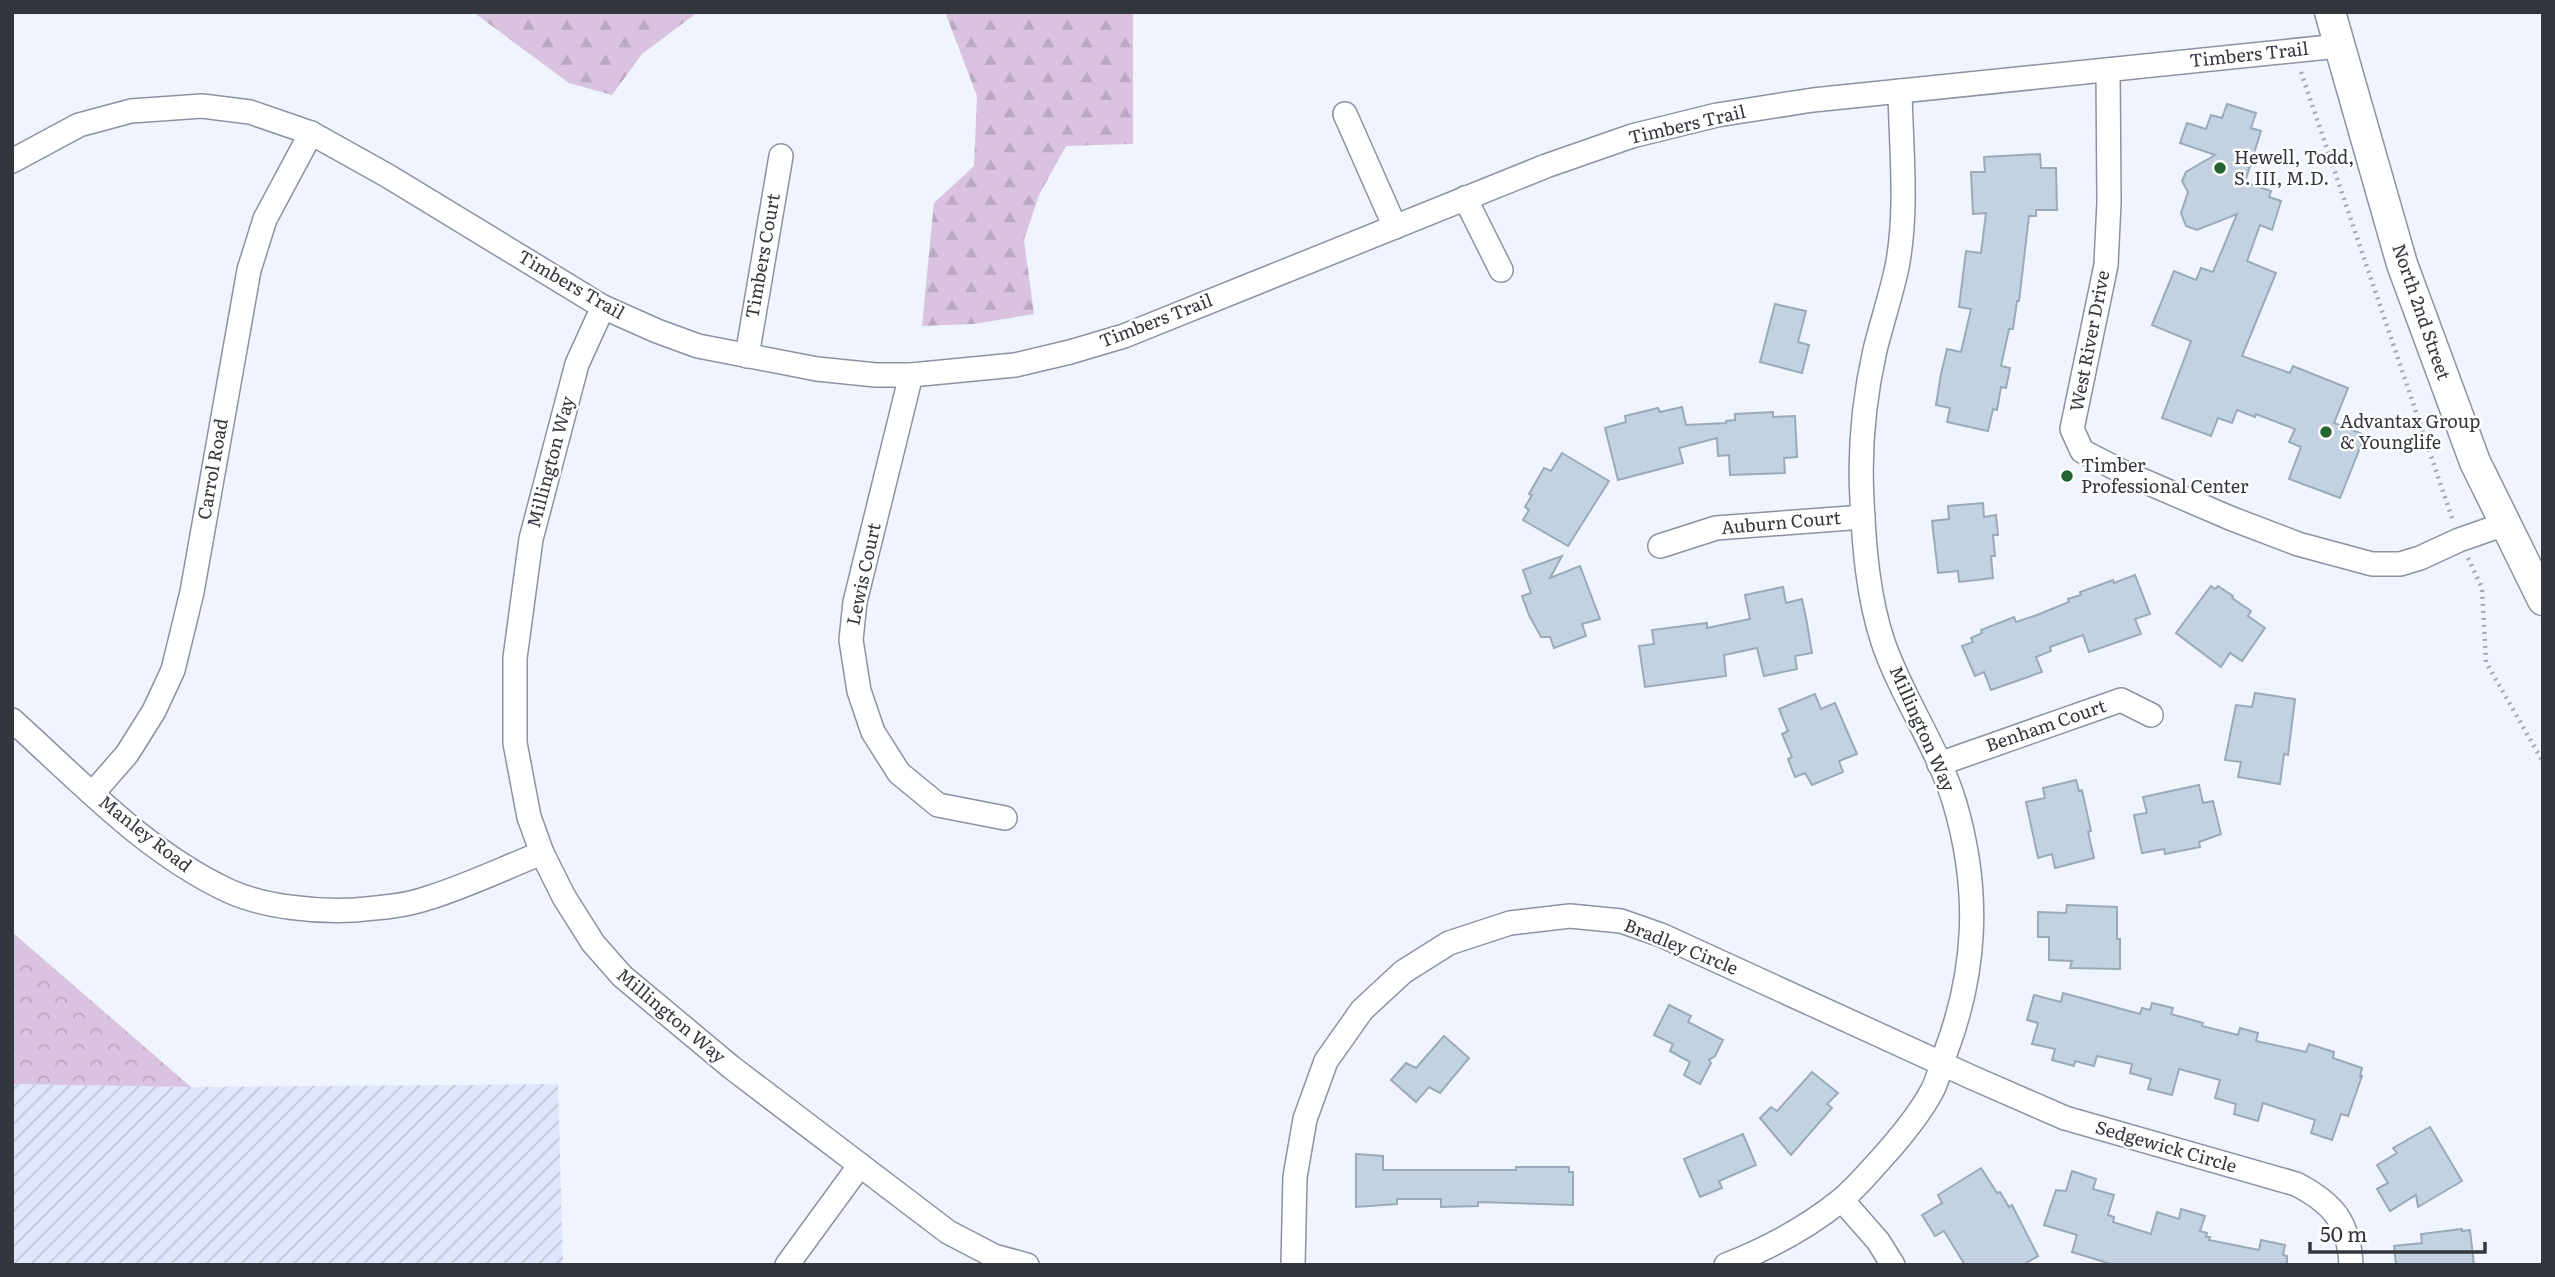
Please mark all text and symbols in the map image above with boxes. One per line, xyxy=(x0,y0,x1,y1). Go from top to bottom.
street label: Timbers Trail xyxy=(2188,34,2310,73)
street label: Timbers Trail xyxy=(1625,97,1748,150)
place label: Hewell, Todd, S. III, M.D. xyxy=(2234,143,2354,191)
marker: Hewell, Todd, S. III, M.D. xyxy=(2212,160,2228,176)
street label: Timbers Court xyxy=(737,190,786,320)
street label: North 2nd Street xyxy=(2386,240,2459,384)
street label: Timbers Trail xyxy=(513,242,630,325)
street label: West River Drive xyxy=(2062,268,2115,414)
street label: Timbers Trail xyxy=(1095,286,1216,354)
street label: Millington Way xyxy=(519,392,580,531)
place label: Advantax Group & Younglife xyxy=(2340,407,2480,455)
street label: Carrol Road xyxy=(189,416,234,521)
marker: Advantax Group & Younglife xyxy=(2318,424,2334,440)
place label: Timber Professional Center xyxy=(2081,451,2249,499)
marker: Timber Professional Center xyxy=(2059,468,2075,484)
street label: Auburn Court xyxy=(1720,503,1843,540)
street label: Lewis Court xyxy=(839,519,887,627)
street label: Millington Way xyxy=(1883,661,1963,796)
street label: Benham Court xyxy=(1982,691,2110,758)
street label: Manley Road xyxy=(94,788,198,878)
street label: Bradley Circle xyxy=(1620,910,1743,981)
street label: Millington Way xyxy=(611,961,733,1069)
street label: Sedgewick Circle xyxy=(2093,1112,2240,1179)
scale bar xyxy=(2310,1210,2485,1254)
text: 50 m xyxy=(2320,1217,2367,1248)

